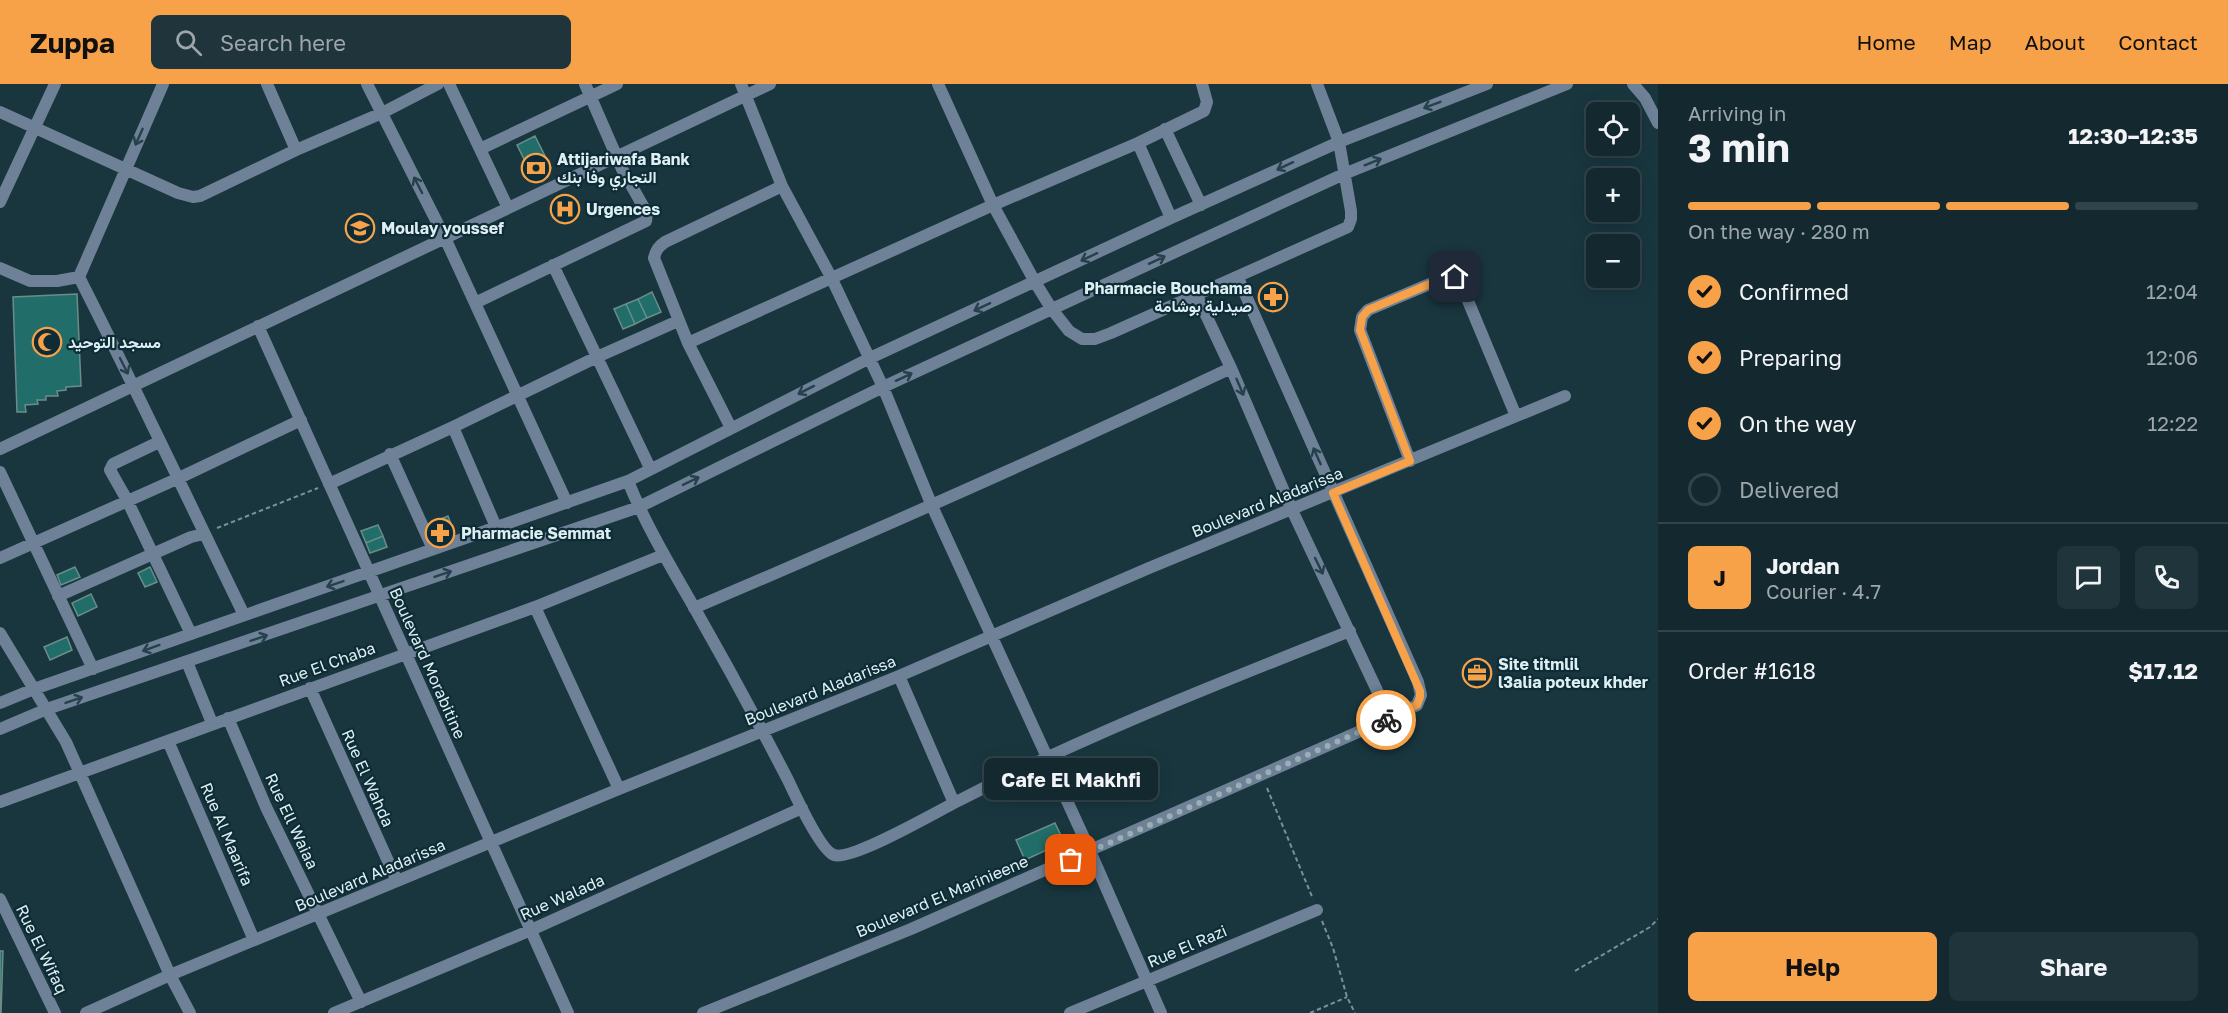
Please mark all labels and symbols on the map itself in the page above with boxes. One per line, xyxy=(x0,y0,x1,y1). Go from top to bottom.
one-way arrow xyxy=(1423,100,1442,111)
one-way arrow xyxy=(133,128,144,146)
place label: Attijariwafa Bank التجاري وفا بنك xyxy=(557,149,690,191)
bank icon: Attijariwafa Bank التجاري وفا بنك xyxy=(520,152,552,184)
one-way arrow xyxy=(1363,156,1382,167)
one-way arrow xyxy=(1277,160,1295,172)
one-way arrow xyxy=(412,177,424,195)
hospital icon: Urgences xyxy=(549,193,581,225)
place label: Urgences xyxy=(586,199,660,219)
school or university icon: Moulay youssef xyxy=(344,212,376,244)
place label: Moulay youssef xyxy=(381,218,504,238)
one-way arrow xyxy=(1081,251,1099,263)
pin xyxy=(1429,251,1480,302)
one-way arrow xyxy=(1148,253,1166,265)
place label: Pharmacie Bouchama صيدلية بوشامة xyxy=(1084,278,1252,317)
pharmacy icon: Pharmacie Bouchama صيدلية بوشامة xyxy=(1257,281,1289,313)
one-way arrow xyxy=(974,301,992,313)
mosque icon: مسجد التوحيد xyxy=(31,326,63,358)
place label: مسجد التوحيد xyxy=(68,332,161,353)
one-way arrow xyxy=(119,357,131,375)
one-way arrow xyxy=(895,371,913,383)
one-way arrow xyxy=(1235,378,1246,396)
one-way arrow xyxy=(798,384,815,396)
one-way arrow xyxy=(1311,447,1322,466)
street label: Boulevard Aladarissa xyxy=(1188,463,1346,541)
one-way arrow xyxy=(682,475,700,487)
pharmacy icon: Pharmacie Semmat xyxy=(424,517,456,549)
place label: Pharmacie Semmat xyxy=(461,523,611,543)
one-way arrow xyxy=(1313,556,1325,574)
one-way arrow xyxy=(434,568,452,579)
one-way arrow xyxy=(326,579,345,590)
street label: Boulevard Morabitine xyxy=(386,584,470,742)
one-way arrow xyxy=(249,631,268,642)
street label: Rue El Chaba xyxy=(276,637,378,691)
one-way arrow xyxy=(142,643,161,654)
street label: Boulevard Aladarissa xyxy=(741,651,899,729)
place label: Site titmlil l3alia poteux khder xyxy=(1498,654,1648,692)
office icon: Site titmlil l3alia poteux khder xyxy=(1461,657,1493,689)
courier xyxy=(1356,690,1416,750)
one-way arrow xyxy=(64,694,83,705)
street label: Rue El Wahda xyxy=(338,726,398,830)
callout: Cafe El Makhfi xyxy=(984,758,1158,800)
street label: Rue Ell Waiaa xyxy=(261,770,323,872)
street label: Rue Al Maarifa xyxy=(196,779,258,889)
street label: Boulevard Aladarissa xyxy=(292,834,448,916)
pin xyxy=(1045,834,1096,885)
street label: Boulevard El Marinieene xyxy=(853,851,1031,941)
street label: Rue Walada xyxy=(517,869,607,925)
street label: Rue El Wifaq xyxy=(12,901,72,997)
street label: Rue El Razi xyxy=(1144,920,1230,972)

